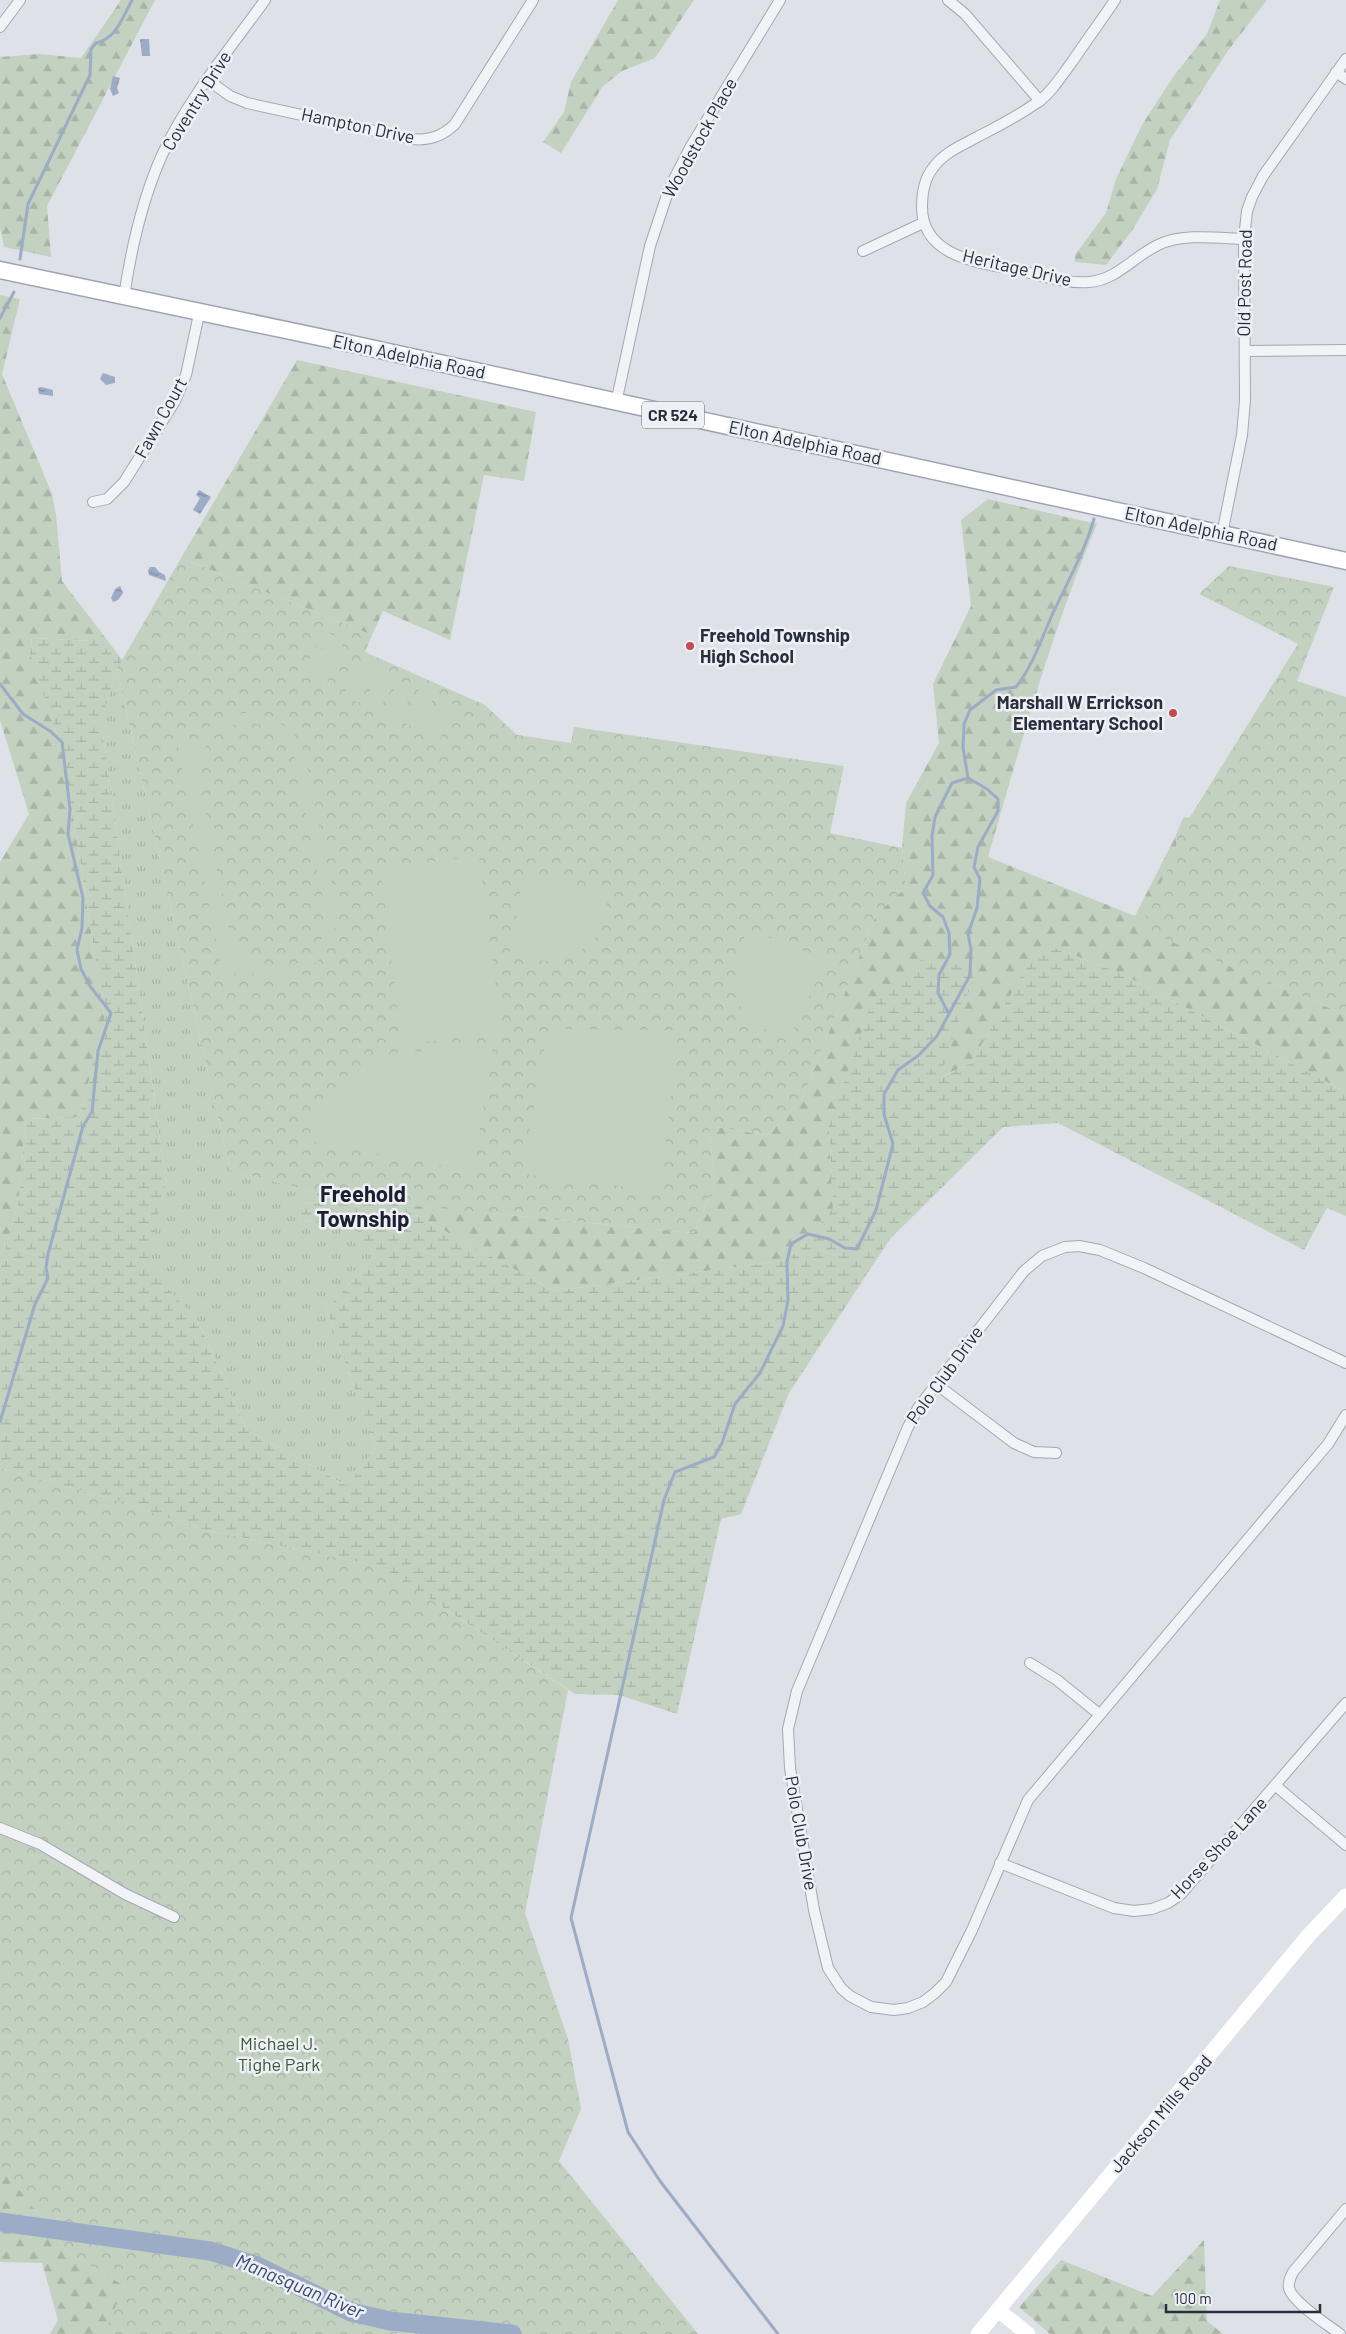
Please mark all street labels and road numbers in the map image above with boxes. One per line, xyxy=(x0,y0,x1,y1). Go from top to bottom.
street label: Coventry Drive xyxy=(157,47,236,154)
street label: Woodstock Place xyxy=(657,74,741,201)
street label: Hampton Drive xyxy=(300,102,417,148)
street label: Old Post Road xyxy=(1232,229,1256,337)
street label: Heritage Drive xyxy=(961,244,1074,290)
street label: Elton Adelphia Road xyxy=(331,329,488,383)
street label: Fawn Court xyxy=(129,373,191,462)
road number: CR 524 xyxy=(642,402,704,428)
street label: Elton Adelphia Road xyxy=(727,415,884,469)
street label: Elton Adelphia Road xyxy=(1123,501,1280,555)
street label: Polo Club Drive xyxy=(901,1321,987,1428)
street label: Polo Club Drive xyxy=(781,1774,823,1892)
street label: Horse Shoe Lane xyxy=(1165,1792,1271,1903)
street label: Jackson Mills Road xyxy=(1104,2050,1216,2177)

